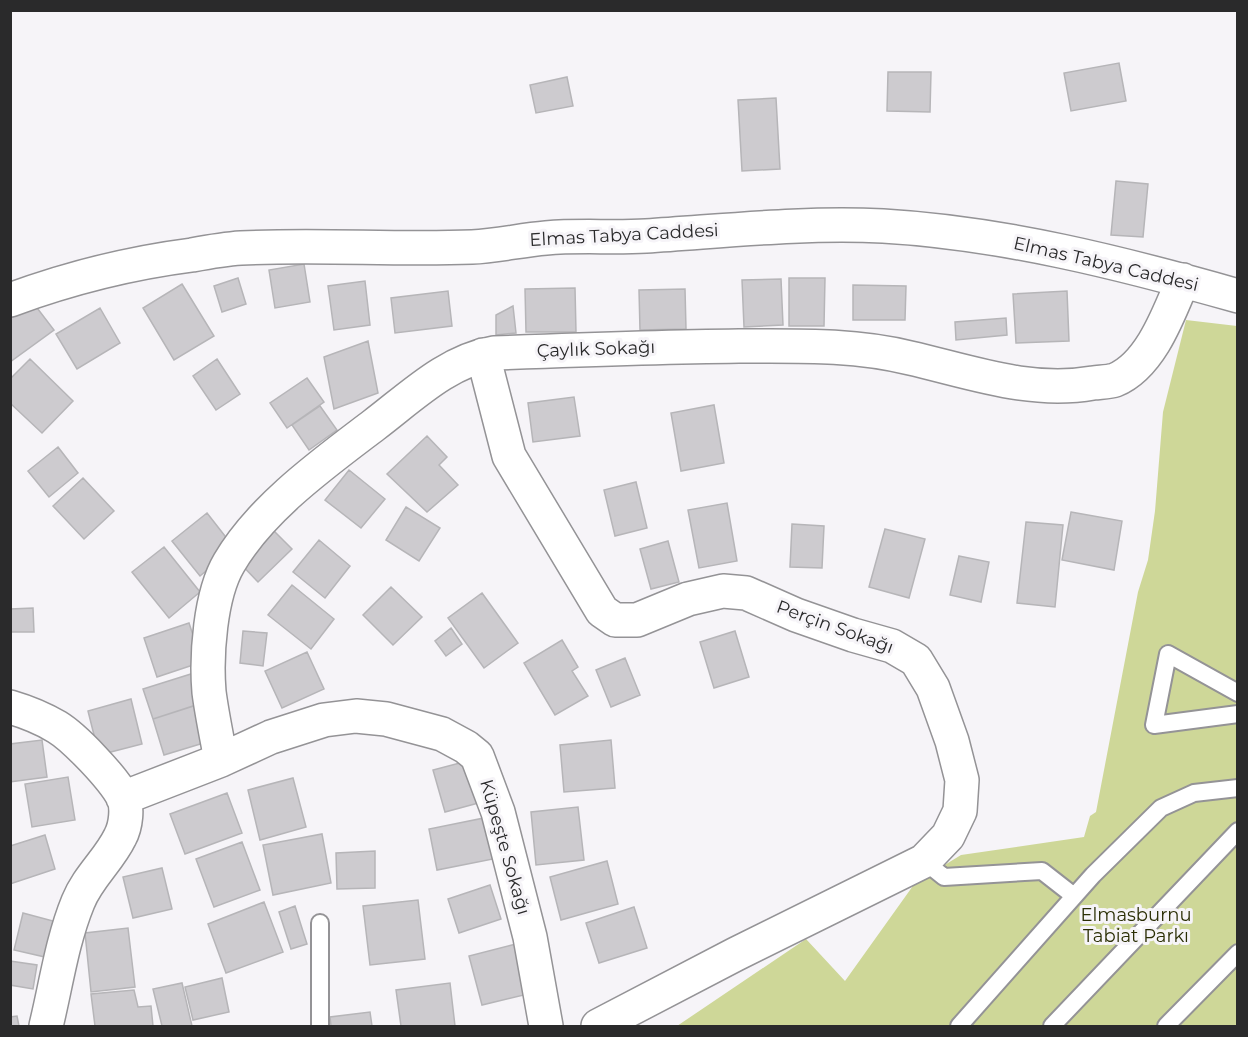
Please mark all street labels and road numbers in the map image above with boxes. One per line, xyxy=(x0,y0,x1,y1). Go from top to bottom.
street label: Elmas Tabya Caddesi xyxy=(529,219,719,251)
street label: Elmas Tabya Caddesi xyxy=(1011,232,1201,296)
street label: Çaylık Sokağı xyxy=(536,336,656,362)
street label: Perçin Sokağı xyxy=(773,596,897,658)
street label: Küpeşte Sokağı xyxy=(475,777,535,917)

